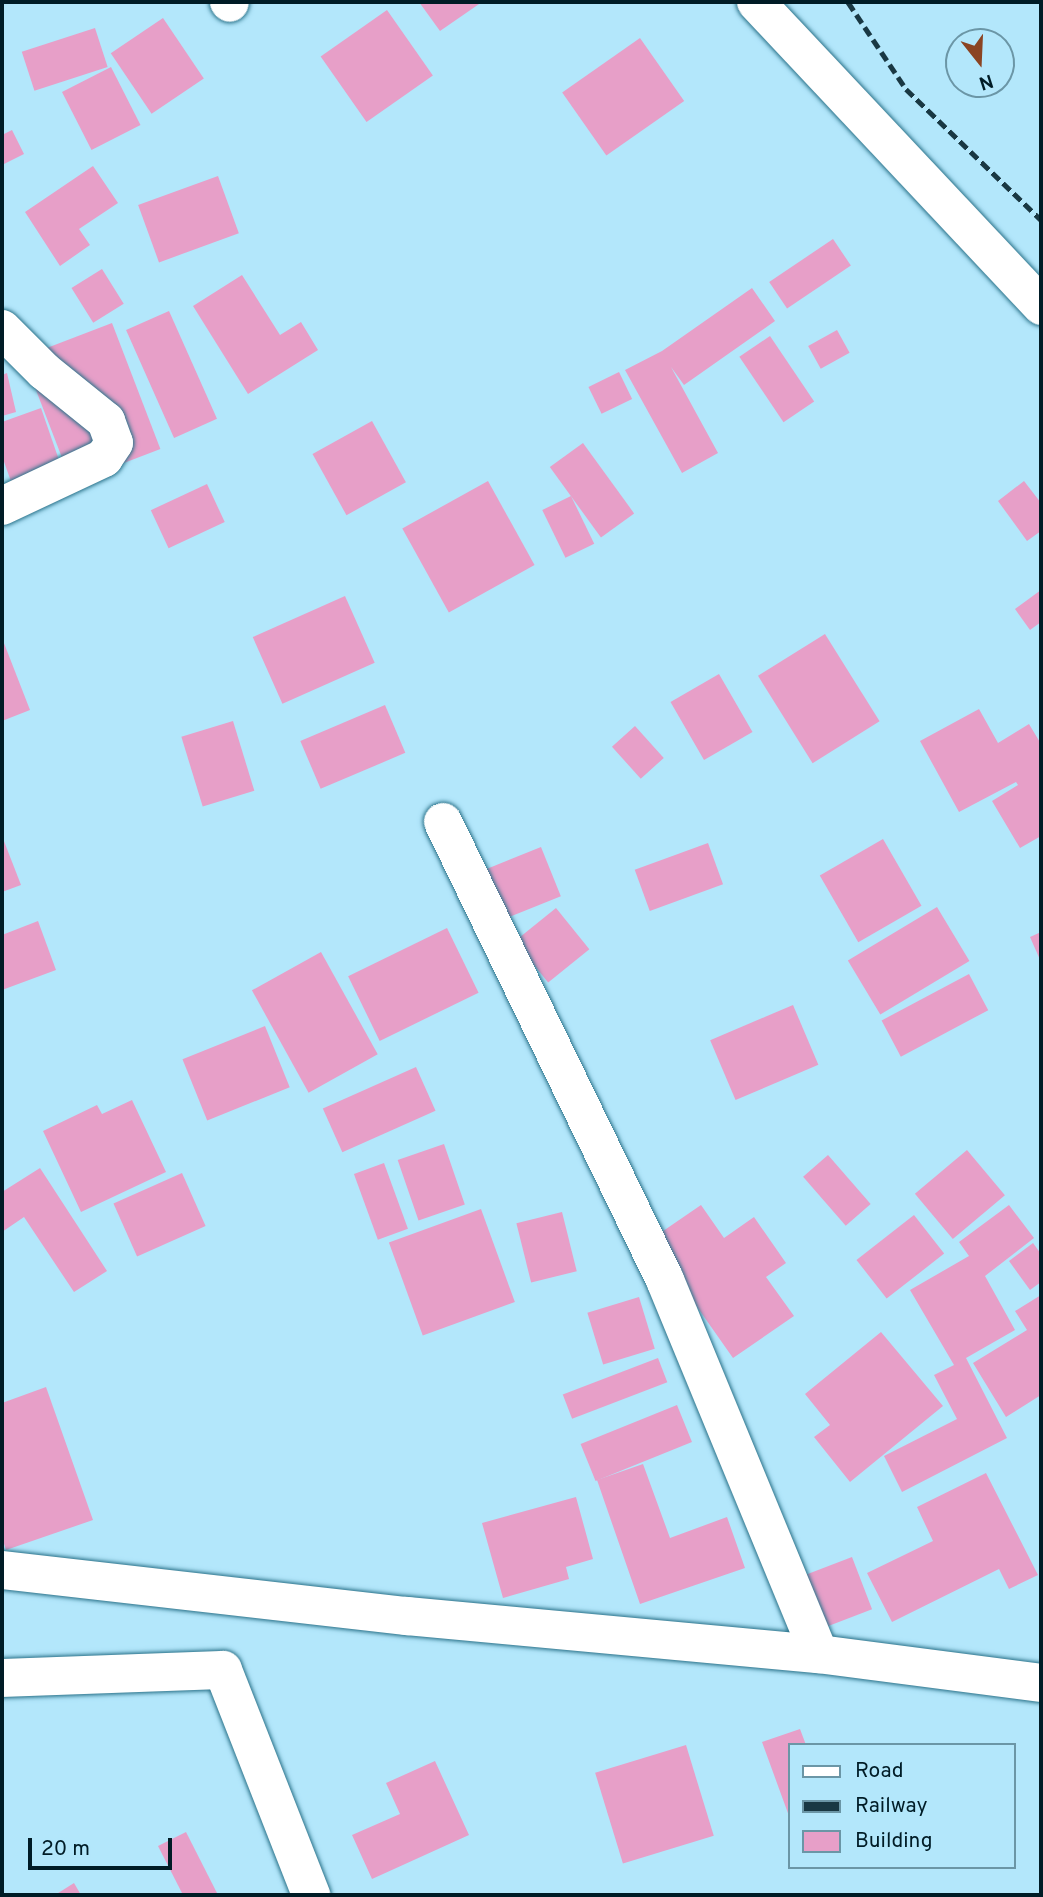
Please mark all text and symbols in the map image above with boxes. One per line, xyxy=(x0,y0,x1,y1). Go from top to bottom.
north arrow xyxy=(945,28,1015,98)
text: N xyxy=(976,68,996,95)
legend xyxy=(788,1743,1015,1869)
text: Road xyxy=(855,1758,904,1785)
text: Railway xyxy=(855,1793,928,1820)
scale bar xyxy=(32,1824,175,1868)
text: Building xyxy=(855,1828,933,1855)
text: 20 m xyxy=(41,1836,90,1863)

